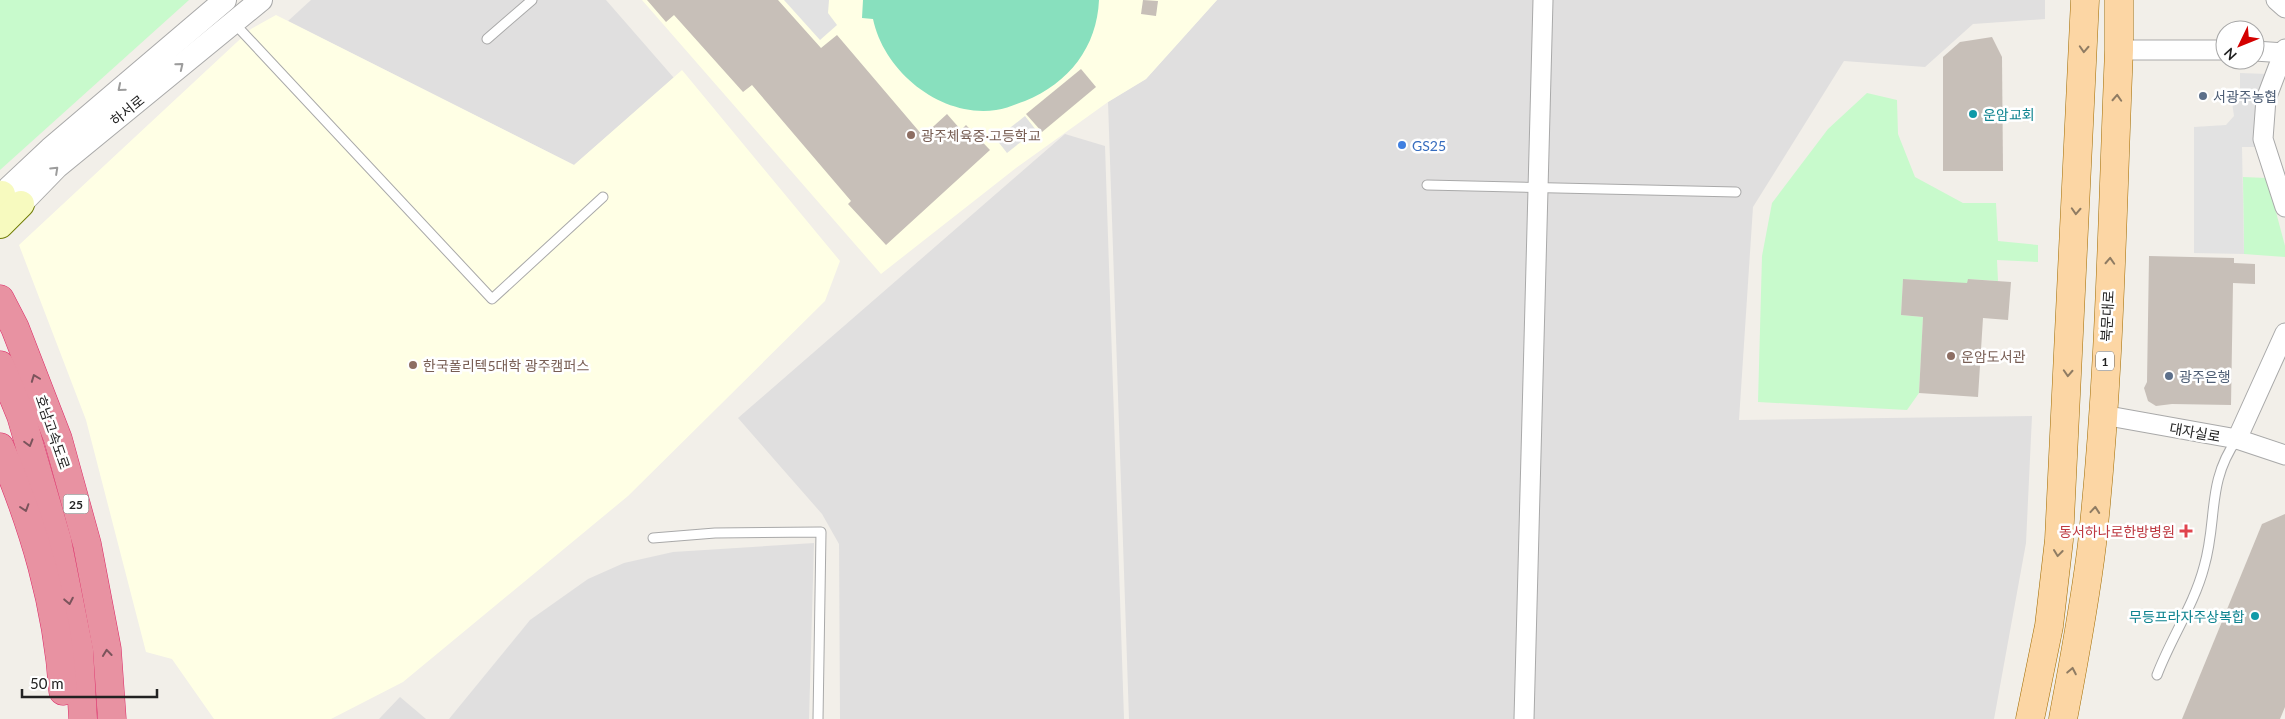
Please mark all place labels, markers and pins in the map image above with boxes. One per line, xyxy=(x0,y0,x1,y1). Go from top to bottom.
place label: 서광주농협 xyxy=(2213,88,2277,105)
marker: 서광주농협 xyxy=(2197,90,2209,102)
place label: 운암교회 xyxy=(1983,106,2035,123)
marker: 운암교회 xyxy=(1967,108,1979,120)
place label: 광주체육중·고등학교 xyxy=(921,127,1041,144)
marker: 광주체육중·고등학교 xyxy=(905,129,917,141)
place label: GS25 xyxy=(1412,137,1446,154)
marker: GS25 xyxy=(1396,139,1408,151)
place label: 운암도서관 xyxy=(1961,348,2026,365)
marker: 운암도서관 xyxy=(1945,350,1957,362)
place label: 한국폴리텍5대학 광주캠퍼스 xyxy=(423,357,589,374)
marker: 한국폴리텍5대학 광주캠퍼스 xyxy=(407,359,419,371)
place label: 광주은행 xyxy=(2179,368,2231,385)
marker: 광주은행 xyxy=(2163,370,2175,382)
place label: 동서하나로한방병원 xyxy=(2059,523,2175,540)
marker: 동서하나로한방병원 xyxy=(2179,524,2193,538)
place label: 무등프라자주상복합 xyxy=(2129,608,2245,625)
marker: 무등프라자주상복합 xyxy=(2249,610,2261,622)

